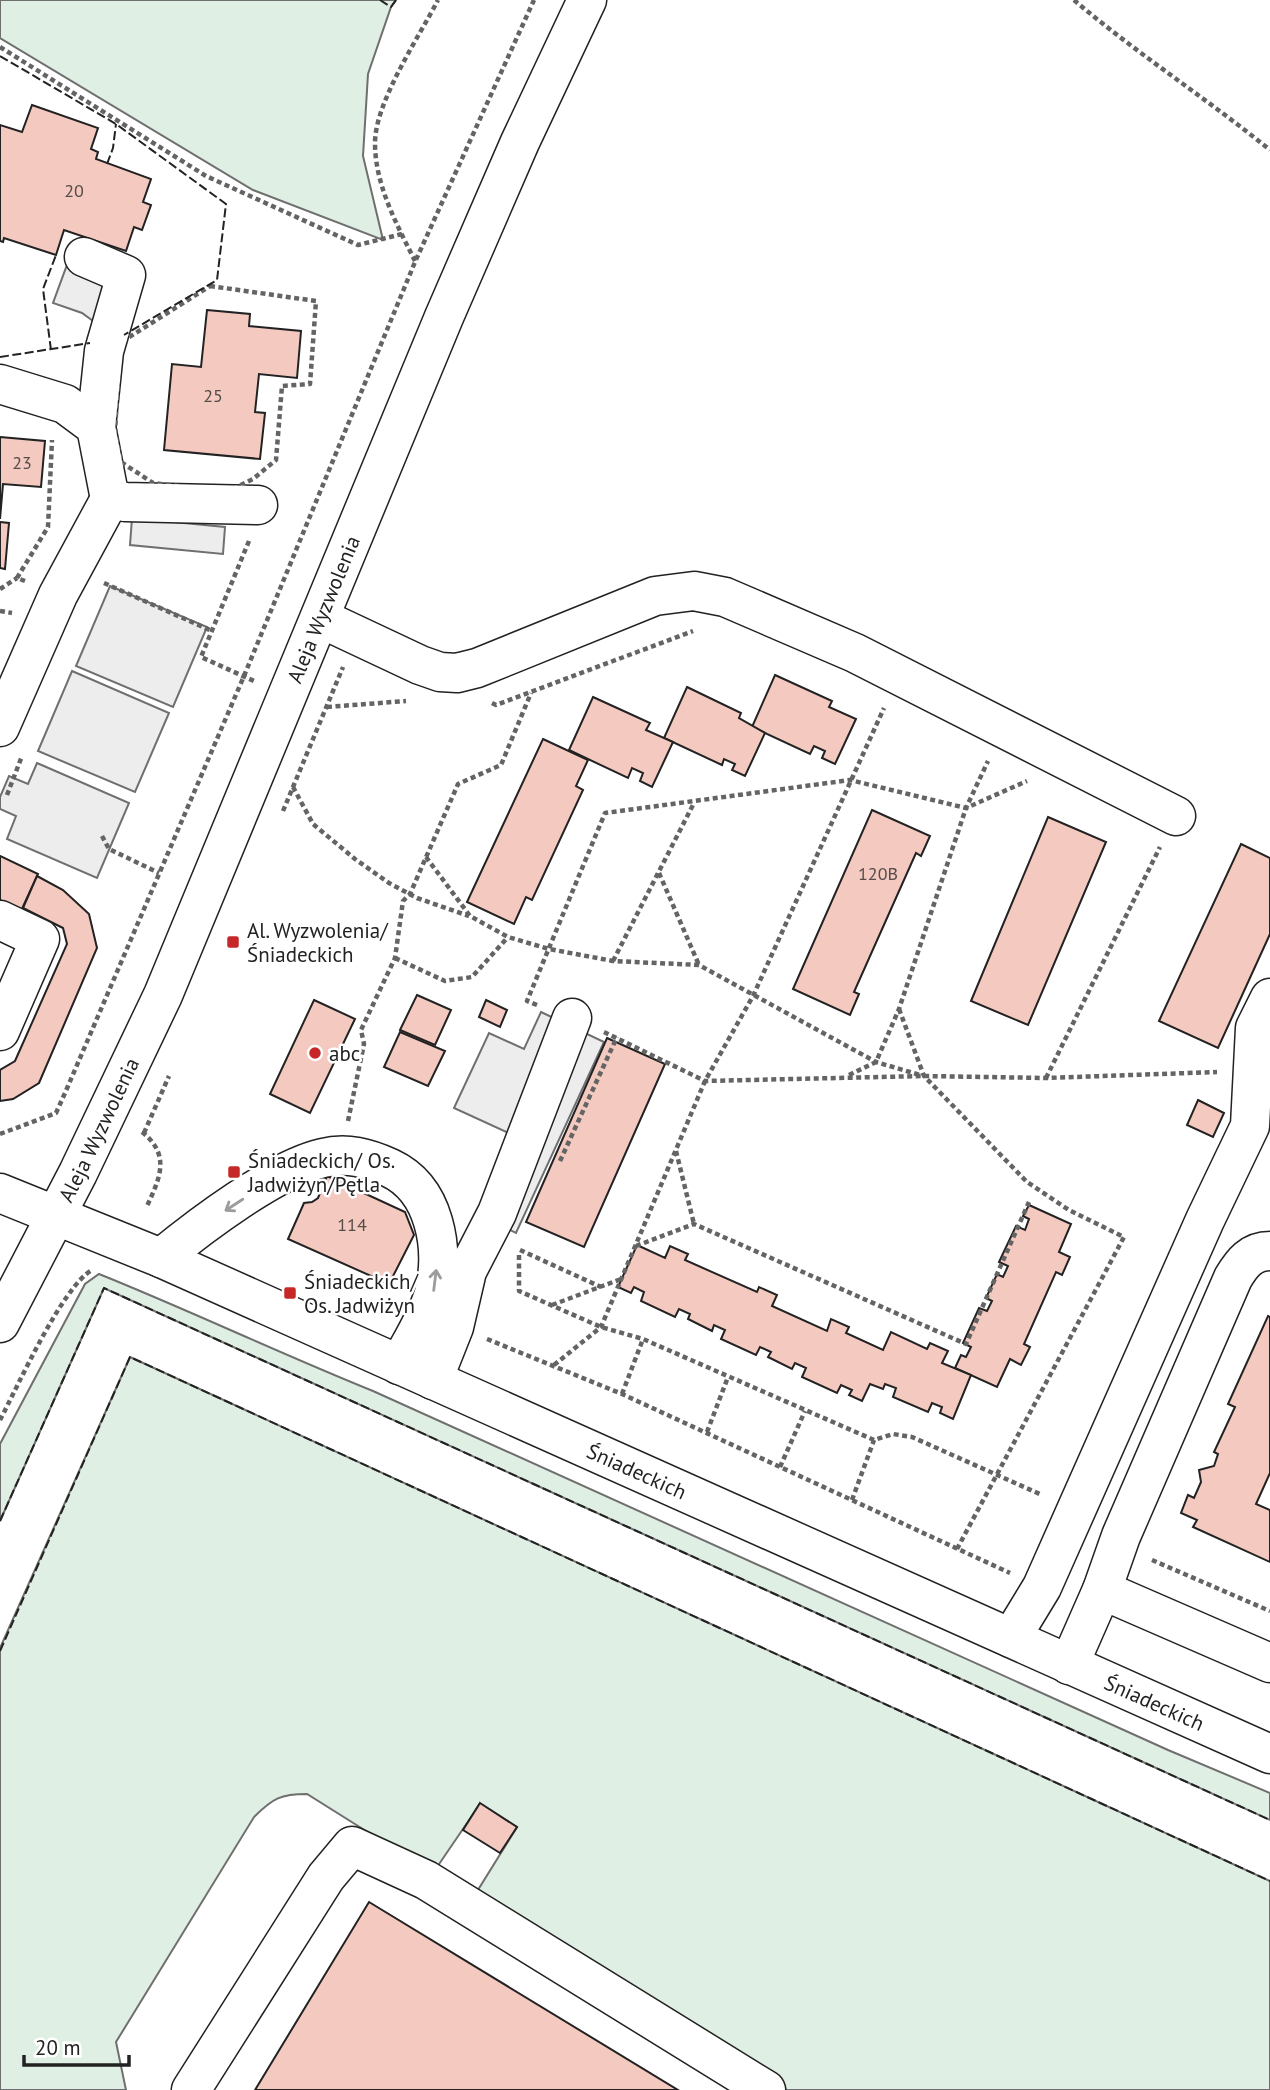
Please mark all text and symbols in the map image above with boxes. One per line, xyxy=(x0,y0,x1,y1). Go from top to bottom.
house number: 20 xyxy=(64,179,84,202)
house number: 25 xyxy=(203,384,223,407)
house number: 23 xyxy=(12,451,32,474)
street label: Aleja Wyzwolenia xyxy=(280,531,365,687)
house number: 120B xyxy=(858,862,898,885)
place label: Al. Wyzwolenia/ Śniadeckich xyxy=(247,917,389,968)
marker: Al. Wyzwolenia/ Śniadeckich xyxy=(225,934,241,950)
place label: abc xyxy=(329,1040,360,1067)
marker: abc xyxy=(307,1045,323,1061)
street label: Aleja Wyzwolenia xyxy=(52,1053,145,1206)
place label: Śniadeckich/ Os. Jadwiżyn/Pętla xyxy=(247,1147,395,1198)
marker: Śniadeckich/ Os. Jadwiżyn/Pętla xyxy=(226,1164,242,1180)
one-way arrow xyxy=(225,1198,244,1212)
house number: 114 xyxy=(337,1213,367,1236)
place label: Śniadeckich/ Os. Jadwiżyn xyxy=(304,1268,420,1319)
one-way arrow xyxy=(429,1269,442,1292)
marker: Śniadeckich/ Os. Jadwiżyn xyxy=(282,1285,298,1301)
street label: Śniadeckich xyxy=(583,1437,691,1505)
street label: Śniadeckich xyxy=(1100,1668,1209,1736)
scale bar xyxy=(24,2024,130,2068)
text: 20 m xyxy=(35,2034,81,2061)

